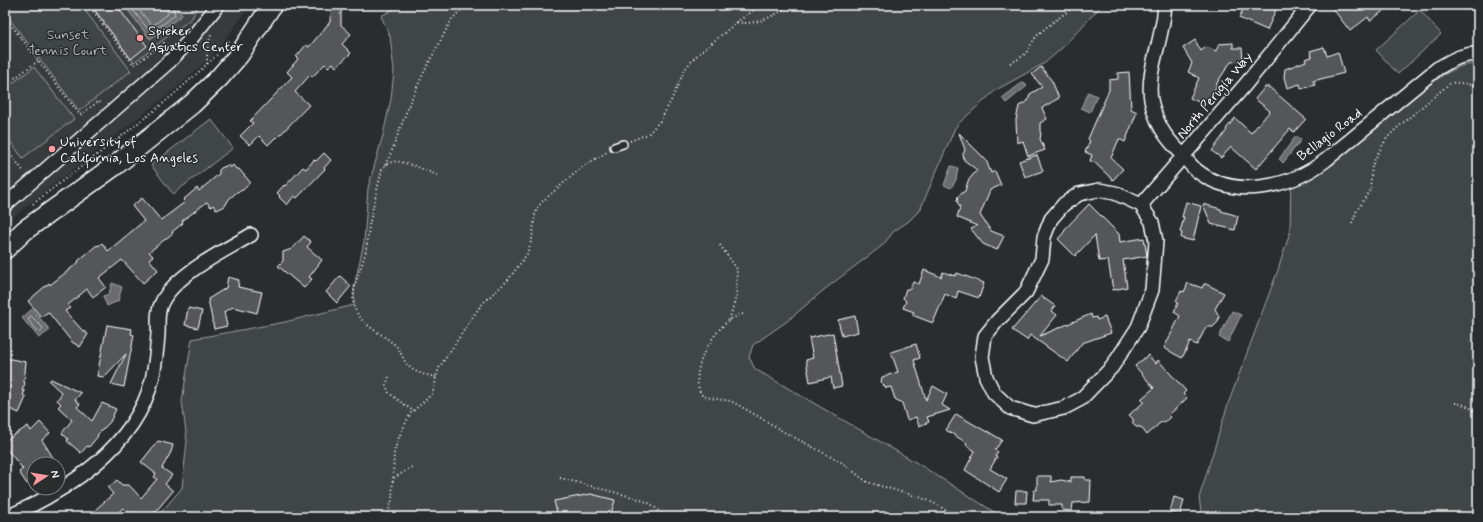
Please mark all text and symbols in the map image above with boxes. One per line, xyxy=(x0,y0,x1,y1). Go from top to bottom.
place label: Spieker Aquatics Center xyxy=(148,22,243,56)
park label: Sunset Tennis Court xyxy=(28,26,108,60)
marker: Spieker Aquatics Center xyxy=(135,33,145,43)
street label: North Perugia Way xyxy=(1173,48,1257,144)
street label: Bellagio Road xyxy=(1293,104,1366,165)
place label: University of California, Los Angeles xyxy=(60,133,199,169)
marker: University of California, Los Angeles xyxy=(47,144,57,154)
north arrow xyxy=(26,456,66,496)
text: N xyxy=(47,469,62,479)

